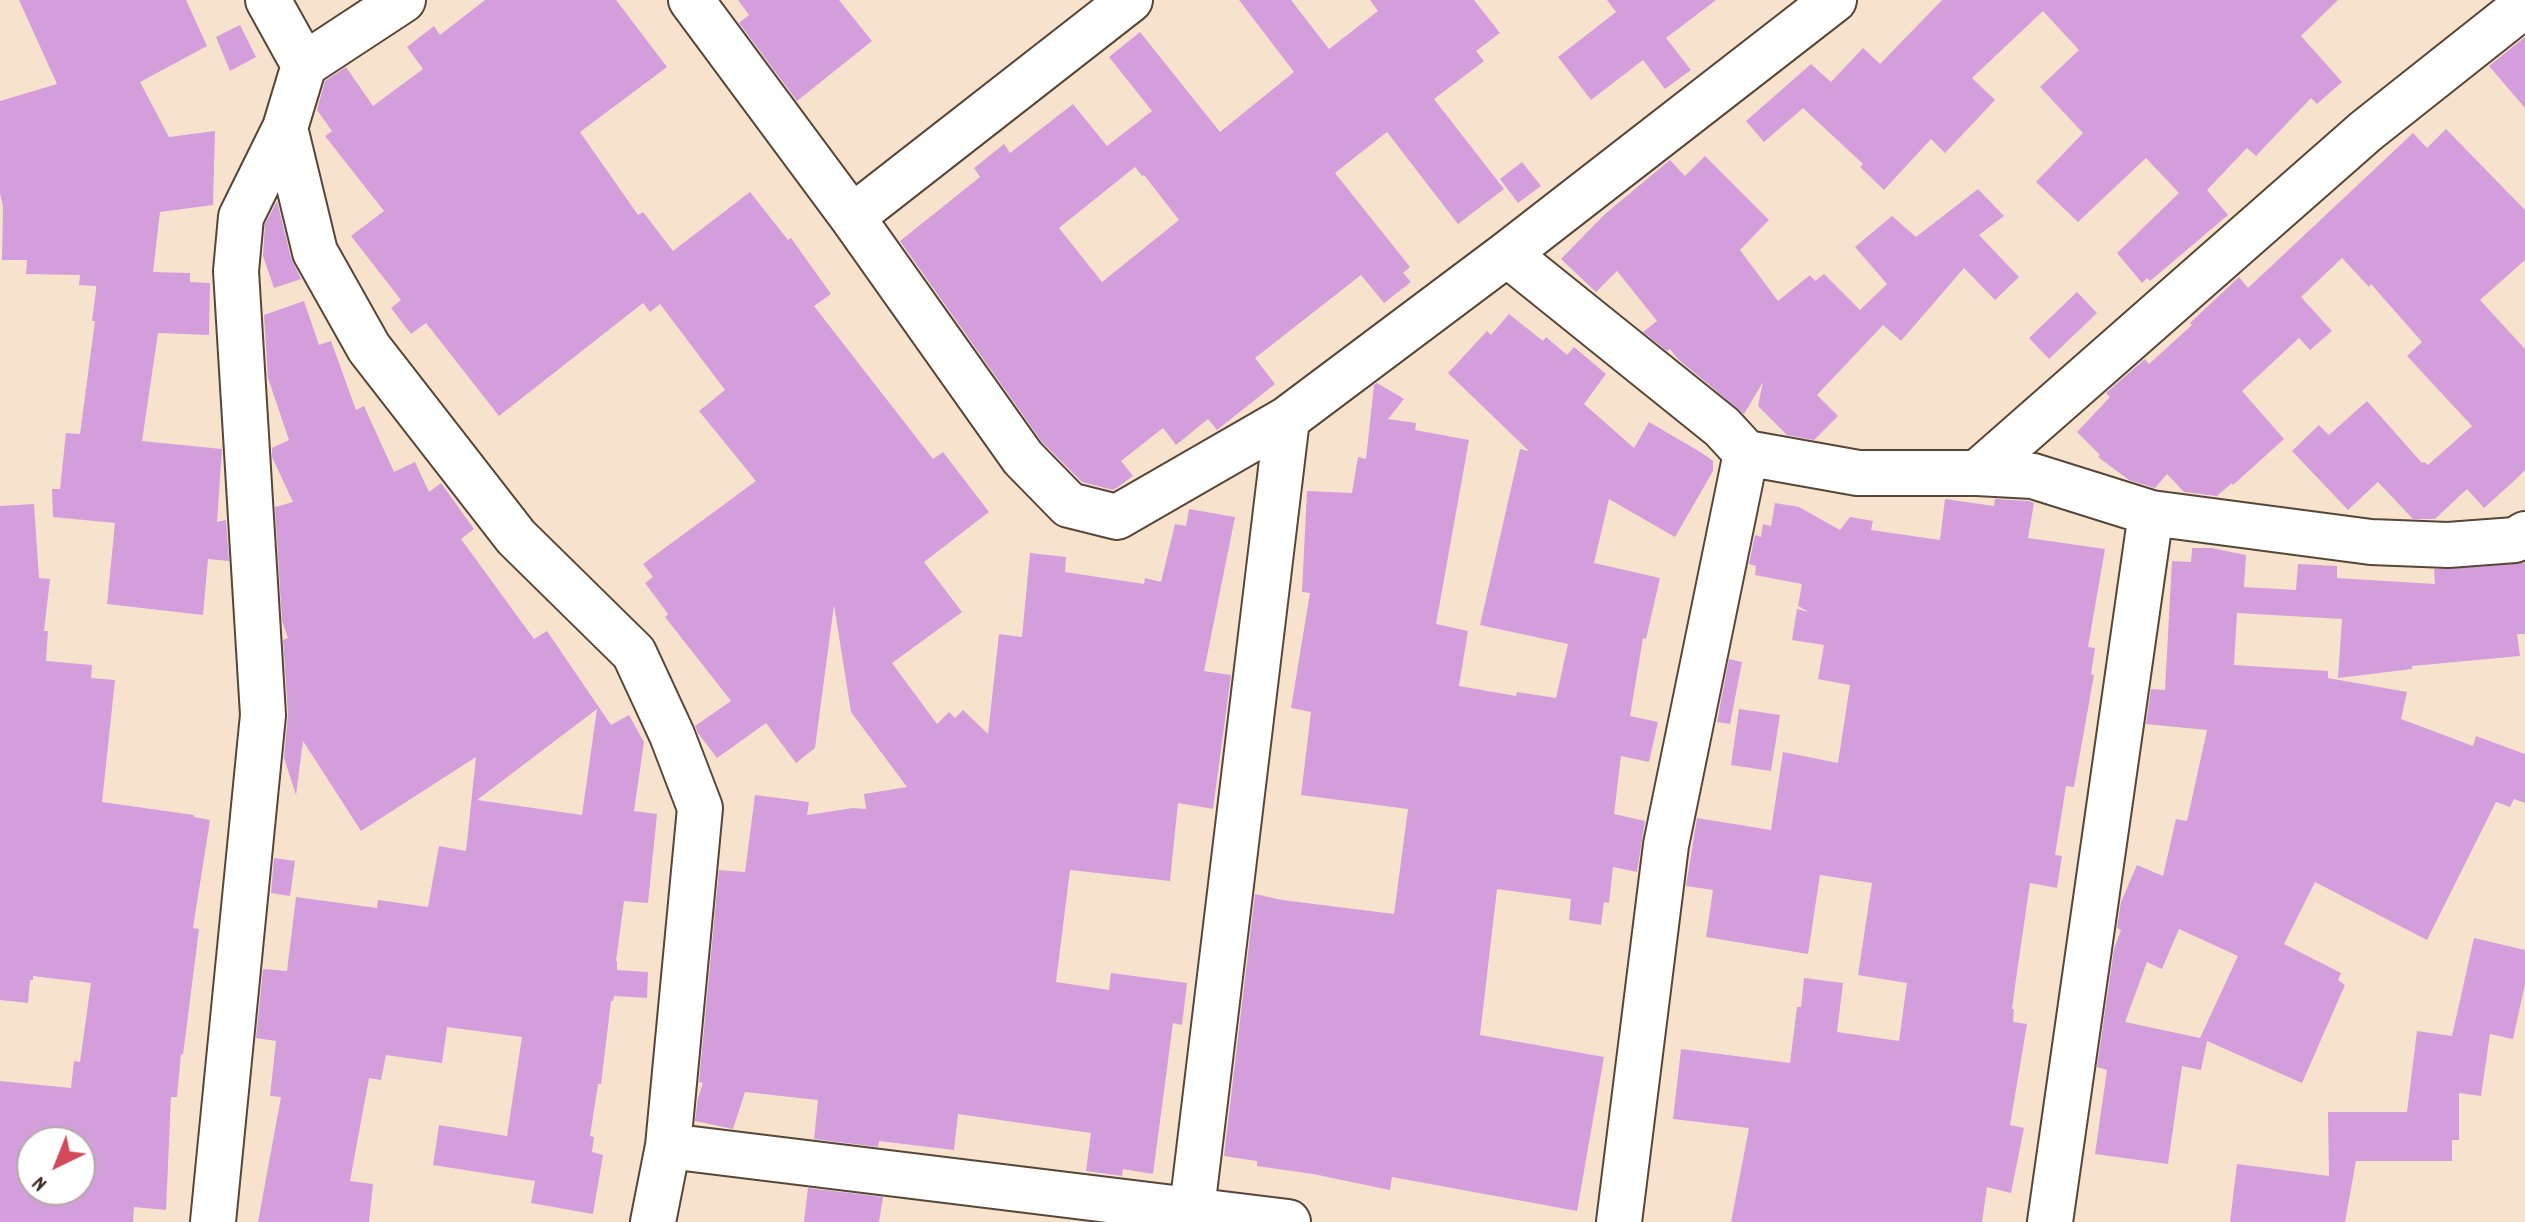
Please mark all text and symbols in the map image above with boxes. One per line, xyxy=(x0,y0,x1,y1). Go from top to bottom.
north arrow xyxy=(16,1126,96,1206)
text: N xyxy=(26,1167,55,1197)

